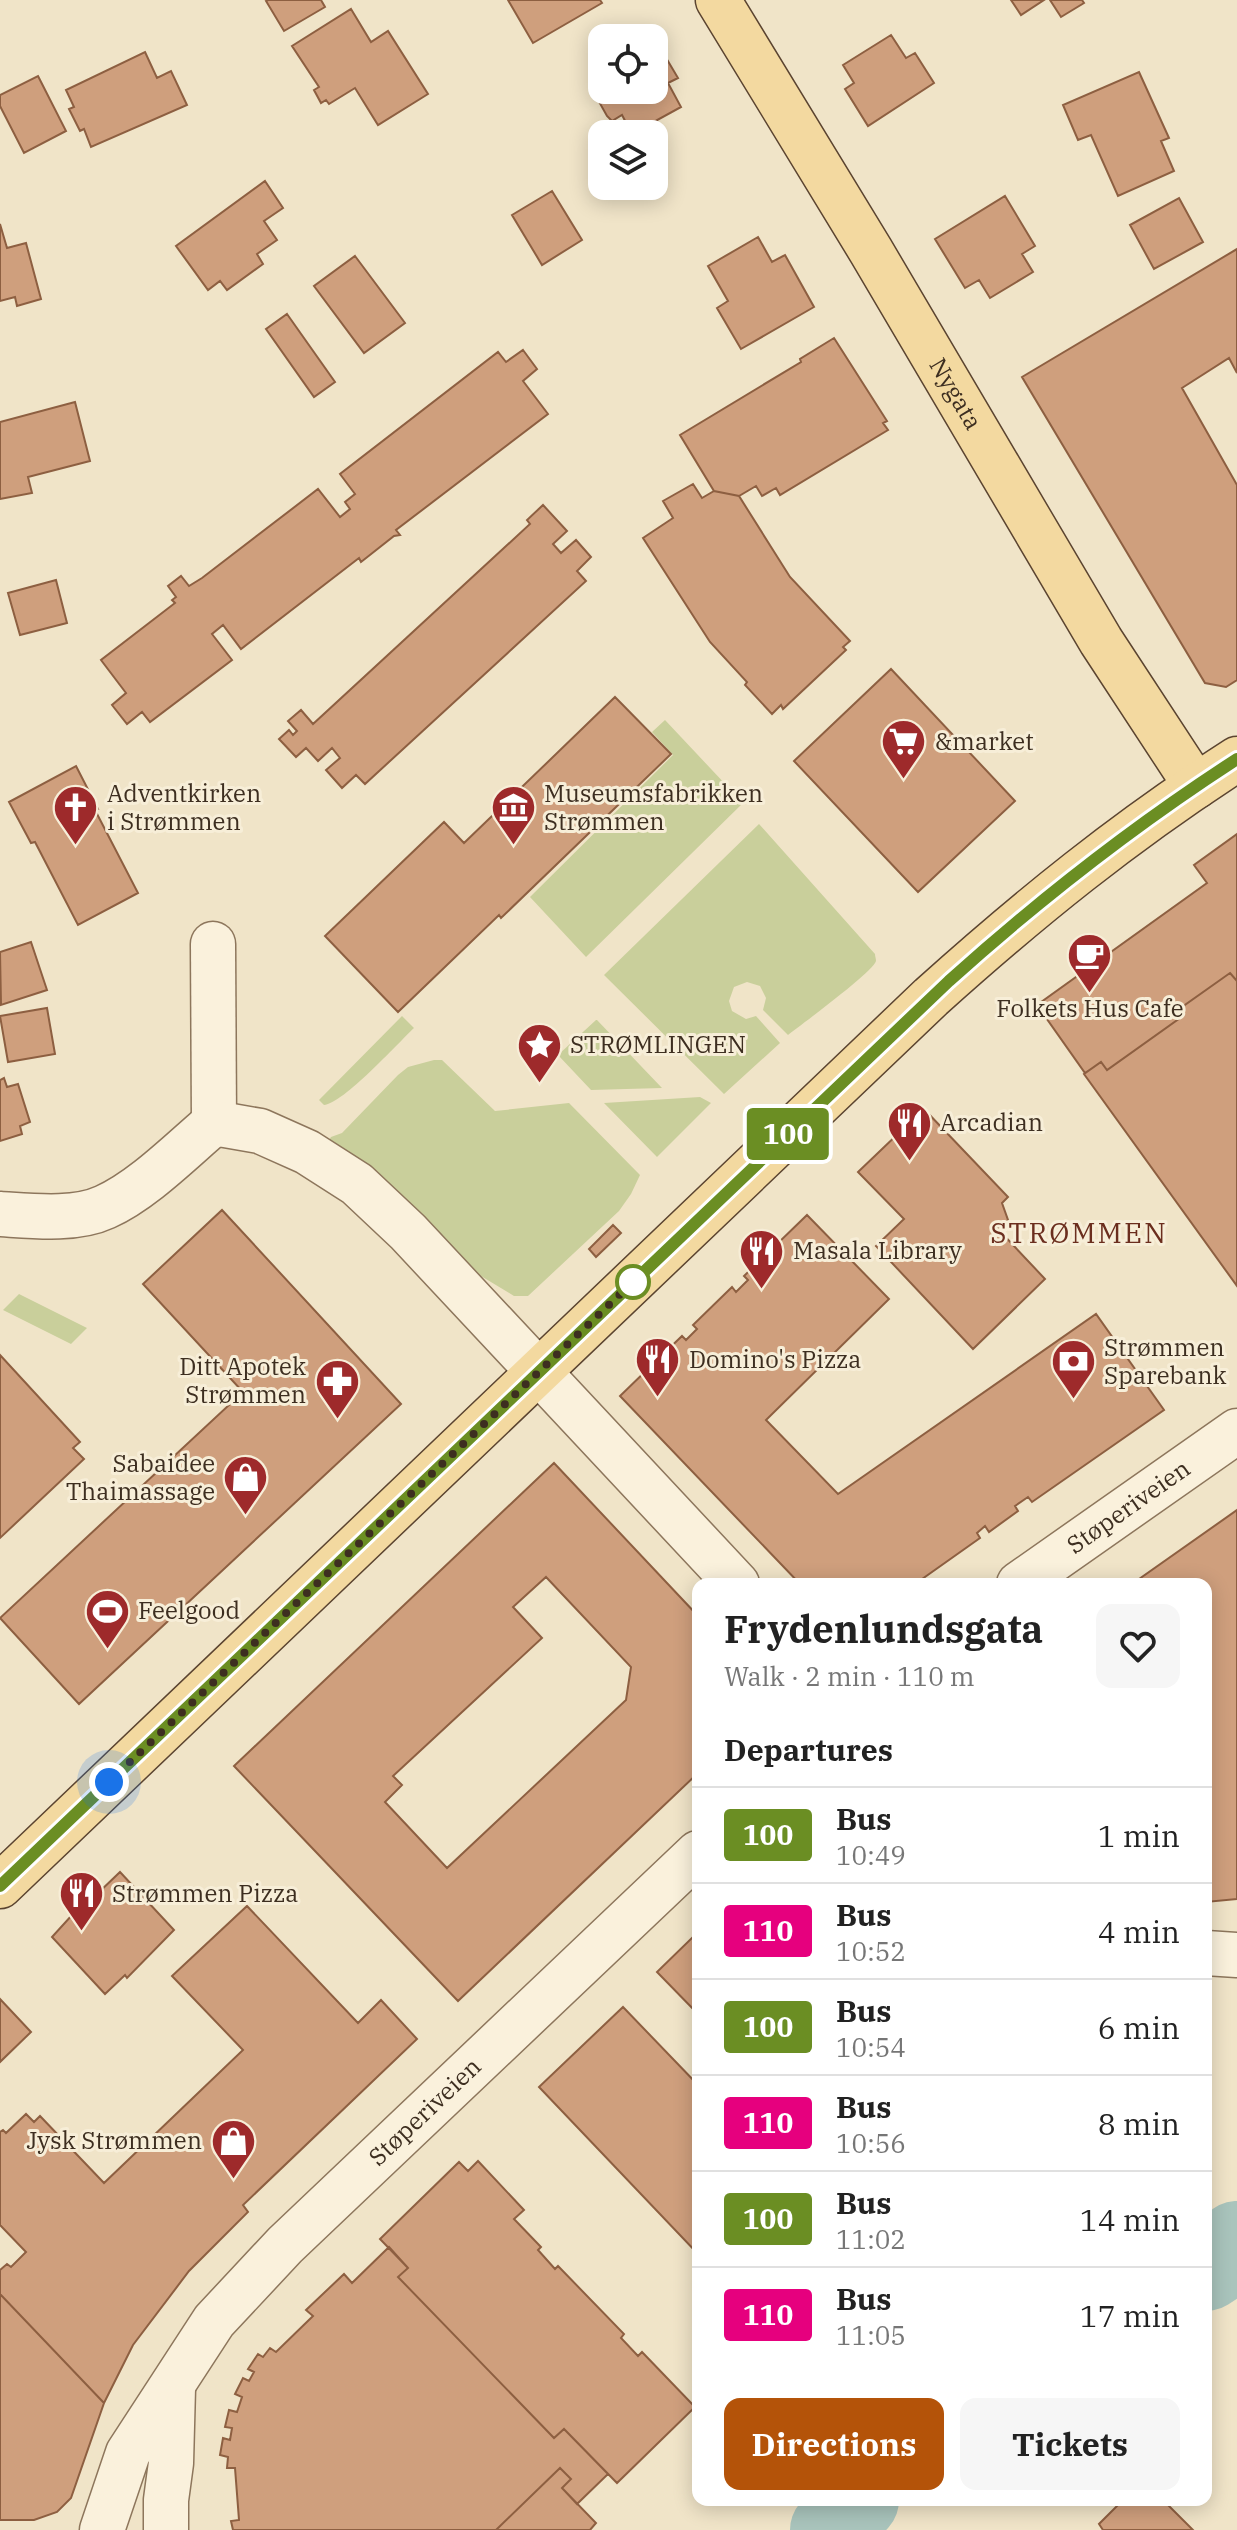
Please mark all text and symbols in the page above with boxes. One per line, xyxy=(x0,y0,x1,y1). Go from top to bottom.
map controls xyxy=(588,24,668,200)
button: locate xyxy=(588,24,668,104)
button: layers xyxy=(588,120,668,200)
street label: Nygata xyxy=(922,352,990,435)
supermarket icon: &market xyxy=(880,718,928,781)
place label: &market xyxy=(935,725,1034,757)
place label: Adventkirken i Strømmen xyxy=(107,777,261,837)
place label: Museumsfabrikken Strømmen xyxy=(544,777,763,837)
church icon: Adventkirken i Strømmen xyxy=(52,784,100,847)
museum icon: Museumsfabrikken Strømmen xyxy=(489,784,537,847)
cafe icon: Folkets Hus Cafe xyxy=(1066,931,1114,994)
place label: Folkets Hus Cafe xyxy=(996,992,1184,1024)
place icon: STRØMLINGEN xyxy=(515,1021,563,1084)
place label: STRØMLINGEN xyxy=(570,1028,746,1060)
restaurant icon: Arcadian xyxy=(885,1099,933,1162)
place label: Arcadian xyxy=(940,1106,1043,1138)
line badge: 100 xyxy=(742,1108,834,1160)
text: 100 xyxy=(763,1115,813,1152)
district label: STRØMMEN xyxy=(990,1214,1168,1251)
restaurant icon: Masala Library xyxy=(738,1227,786,1290)
place label: Masala Library xyxy=(793,1234,962,1266)
unlabelled marker xyxy=(616,1265,650,1299)
place label: Strømmen Sparebank xyxy=(1104,1331,1227,1391)
restaurant icon: Domino's Pizza xyxy=(634,1336,682,1399)
bank icon: Strømmen Sparebank xyxy=(1049,1338,1097,1401)
place label: Domino's Pizza xyxy=(689,1343,861,1375)
place label: Ditt Apotek Strømmen xyxy=(179,1350,306,1410)
pharmacy icon: Ditt Apotek Strømmen xyxy=(313,1357,361,1420)
place label: Sabaidee Thaimassage xyxy=(66,1447,215,1507)
street label: Støperiveien xyxy=(1060,1452,1196,1560)
shop icon: Sabaidee Thaimassage xyxy=(222,1454,270,1517)
sports icon: Feelgood xyxy=(83,1587,131,1650)
place label: Feelgood xyxy=(138,1594,240,1626)
text: Frydenlundsgata xyxy=(724,1604,1043,1653)
button: heart xyxy=(1096,1604,1180,1688)
text: Walk · 2 min · 110 m xyxy=(724,1659,975,1693)
text: Departures xyxy=(724,1730,893,1769)
your location xyxy=(89,1762,129,1802)
text: Bus xyxy=(836,1799,891,1838)
text: 100 xyxy=(743,1816,793,1853)
text: 1 min xyxy=(1098,1816,1180,1855)
text: 10:49 xyxy=(836,1838,906,1872)
restaurant icon: Strømmen Pizza xyxy=(57,1870,105,1933)
place label: Strømmen Pizza xyxy=(112,1877,298,1909)
text: Bus xyxy=(836,1895,891,1934)
text: 110 xyxy=(743,1912,793,1949)
text: 4 min xyxy=(1098,1912,1180,1951)
text: 10:52 xyxy=(836,1934,906,1968)
text: Bus xyxy=(836,1991,891,2030)
text: 100 xyxy=(743,2008,793,2045)
text: 6 min xyxy=(1098,2008,1180,2047)
text: 10:54 xyxy=(836,2030,906,2064)
street label: Støperiveien xyxy=(361,2050,487,2172)
text: Bus xyxy=(836,2087,891,2126)
text: 110 xyxy=(743,2104,793,2141)
text: 8 min xyxy=(1098,2104,1180,2143)
shop icon: Jysk Strømmen xyxy=(209,2117,257,2180)
place label: Jysk Strømmen xyxy=(26,2124,202,2156)
text: 10:56 xyxy=(836,2126,906,2160)
text: Bus xyxy=(836,2183,891,2222)
text: 100 xyxy=(743,2200,793,2237)
text: 14 min xyxy=(1080,2200,1180,2239)
text: 11:02 xyxy=(836,2222,906,2256)
text: Bus xyxy=(836,2279,891,2318)
text: 110 xyxy=(743,2296,793,2333)
text: 17 min xyxy=(1080,2296,1180,2335)
text: 11:05 xyxy=(836,2318,906,2352)
button: Directions xyxy=(724,2398,944,2490)
button: Tickets xyxy=(960,2398,1180,2490)

